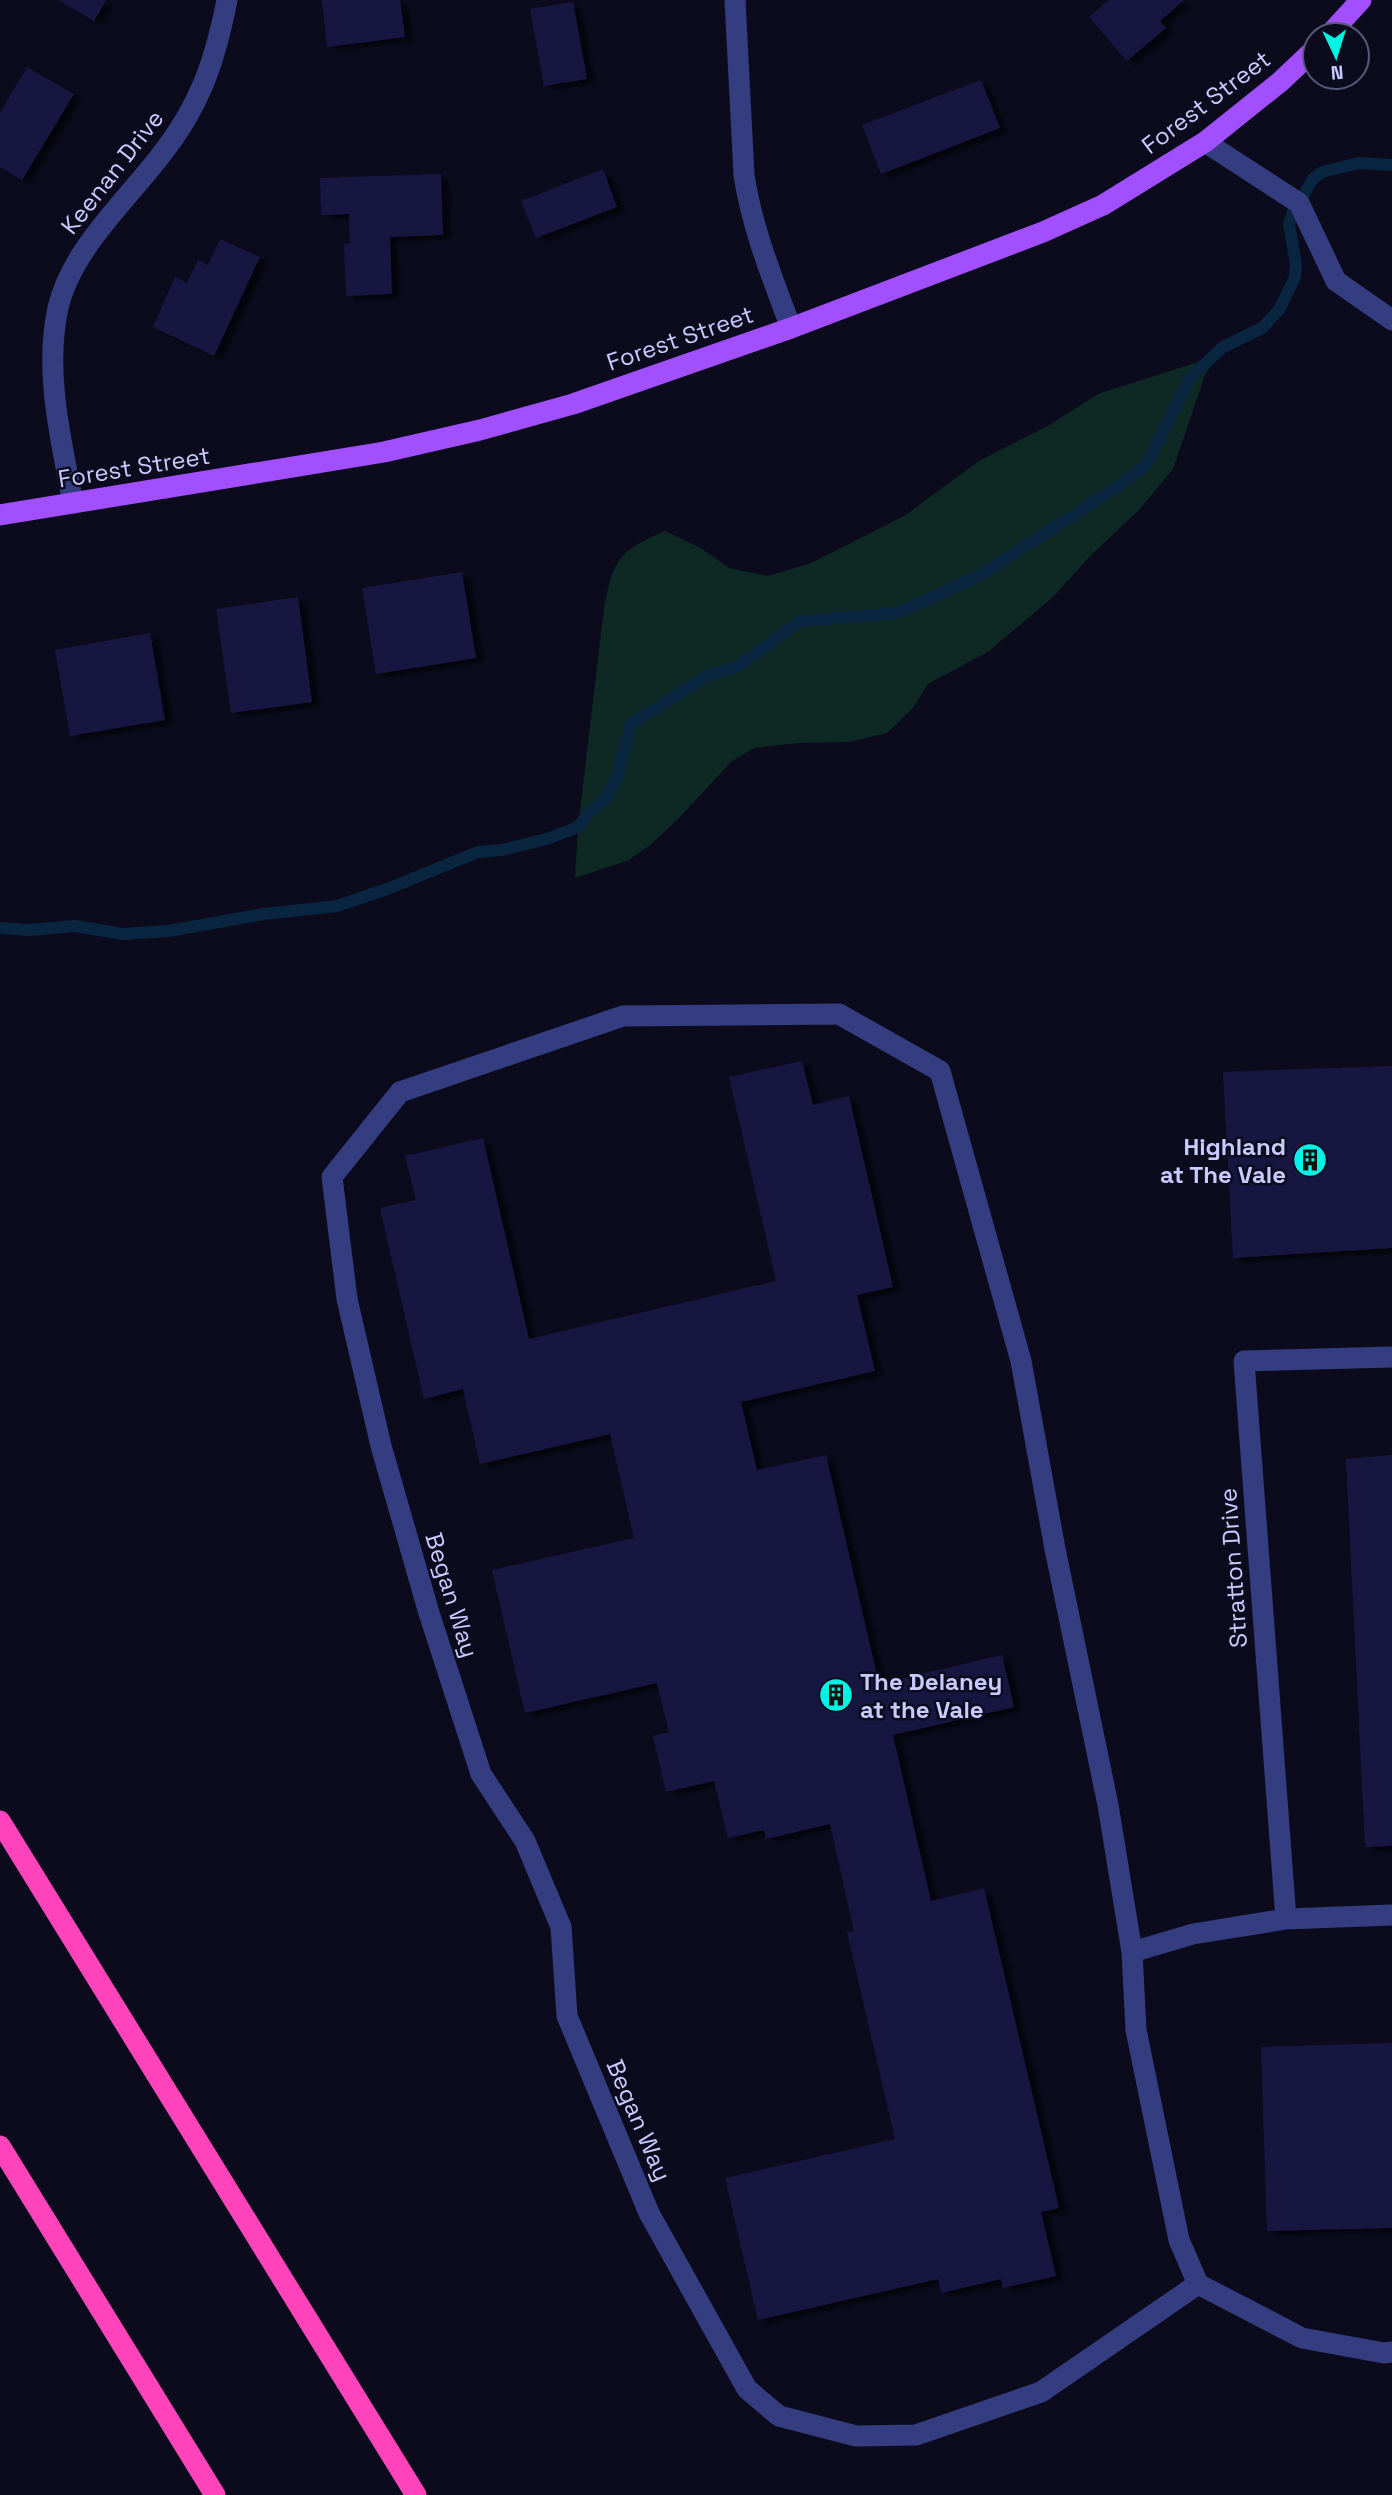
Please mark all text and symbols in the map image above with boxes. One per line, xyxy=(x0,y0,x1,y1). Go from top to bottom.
north arrow xyxy=(1301,21,1371,91)
street label: Forest Street xyxy=(1135,43,1277,161)
text: N xyxy=(1330,60,1344,85)
street label: Keenan Drive xyxy=(54,104,170,240)
street label: Forest Street xyxy=(602,298,758,378)
street label: Forest Street xyxy=(56,440,212,494)
place label: Highland at The Vale xyxy=(1160,1131,1286,1190)
building icon: Highland at The Vale xyxy=(1291,1141,1329,1179)
street label: Stratton Drive xyxy=(1212,1487,1254,1649)
street label: Began Way xyxy=(418,1529,486,1661)
place label: The Delaney at the Vale xyxy=(860,1666,1002,1725)
building icon: The Delaney at the Vale xyxy=(817,1676,855,1714)
street label: Began Way xyxy=(600,2055,678,2185)

